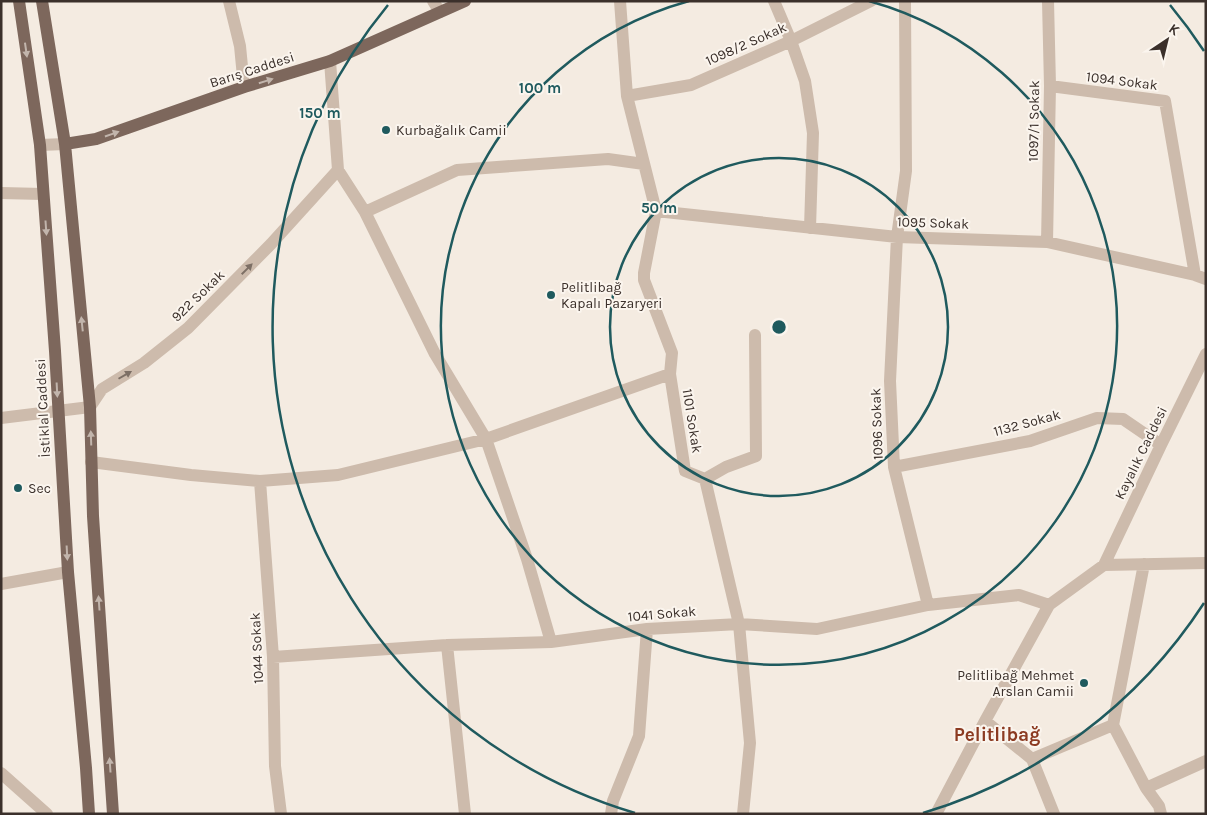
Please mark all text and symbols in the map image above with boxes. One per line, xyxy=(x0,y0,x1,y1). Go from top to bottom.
north arrow xyxy=(1142,15,1192,65)
street label: 1098/2 Sokak xyxy=(703,19,789,69)
text: K xyxy=(1166,20,1183,40)
one-way arrow xyxy=(22,42,30,58)
street label: Barış Caddesi xyxy=(208,48,296,92)
street label: 1094 Sokak xyxy=(1085,68,1159,94)
one-way arrow xyxy=(258,76,273,84)
text: 100 m xyxy=(519,79,561,97)
street label: 1097/1 Sokak xyxy=(1025,80,1043,162)
text: 150 m xyxy=(299,104,341,122)
place label: Kurbağalık Camii xyxy=(396,122,507,139)
marker: Kurbağalık Camii xyxy=(380,124,392,136)
one-way arrow xyxy=(105,129,120,137)
text: 50 m xyxy=(641,199,677,217)
street label: 1095 Sokak xyxy=(897,213,969,233)
one-way arrow xyxy=(42,221,50,237)
one-way arrow xyxy=(241,263,253,275)
street label: 922 Sokak xyxy=(168,266,228,325)
place label: Pelitlibağ Kapalı Pazaryeri xyxy=(561,279,662,312)
marker: Pelitlibağ Kapalı Pazaryeri xyxy=(545,289,557,301)
one-way arrow xyxy=(78,315,86,331)
centre of rings xyxy=(770,318,788,336)
street label: İstiklal Caddesi xyxy=(32,358,54,458)
one-way arrow xyxy=(118,370,131,379)
one-way arrow xyxy=(54,383,62,399)
street label: 1101 Sokak xyxy=(679,388,706,455)
street label: 1096 Sokak xyxy=(867,388,887,460)
street label: Kayalık Caddesi xyxy=(1111,404,1171,502)
street label: 1132 Sokak xyxy=(992,406,1062,440)
one-way arrow xyxy=(86,429,94,445)
place label: Sec xyxy=(28,480,51,497)
marker: Sec xyxy=(12,482,24,494)
one-way arrow xyxy=(64,545,72,561)
one-way arrow xyxy=(94,595,102,611)
street label: 1041 Sokak xyxy=(627,603,697,625)
street label: 1044 Sokak xyxy=(247,612,267,684)
place label: Pelitlibağ Mehmet Arslan Camii xyxy=(957,667,1074,700)
marker: Pelitlibağ Mehmet Arslan Camii xyxy=(1078,677,1090,689)
district label: Pelitlibağ xyxy=(954,724,1040,746)
one-way arrow xyxy=(106,757,114,773)

